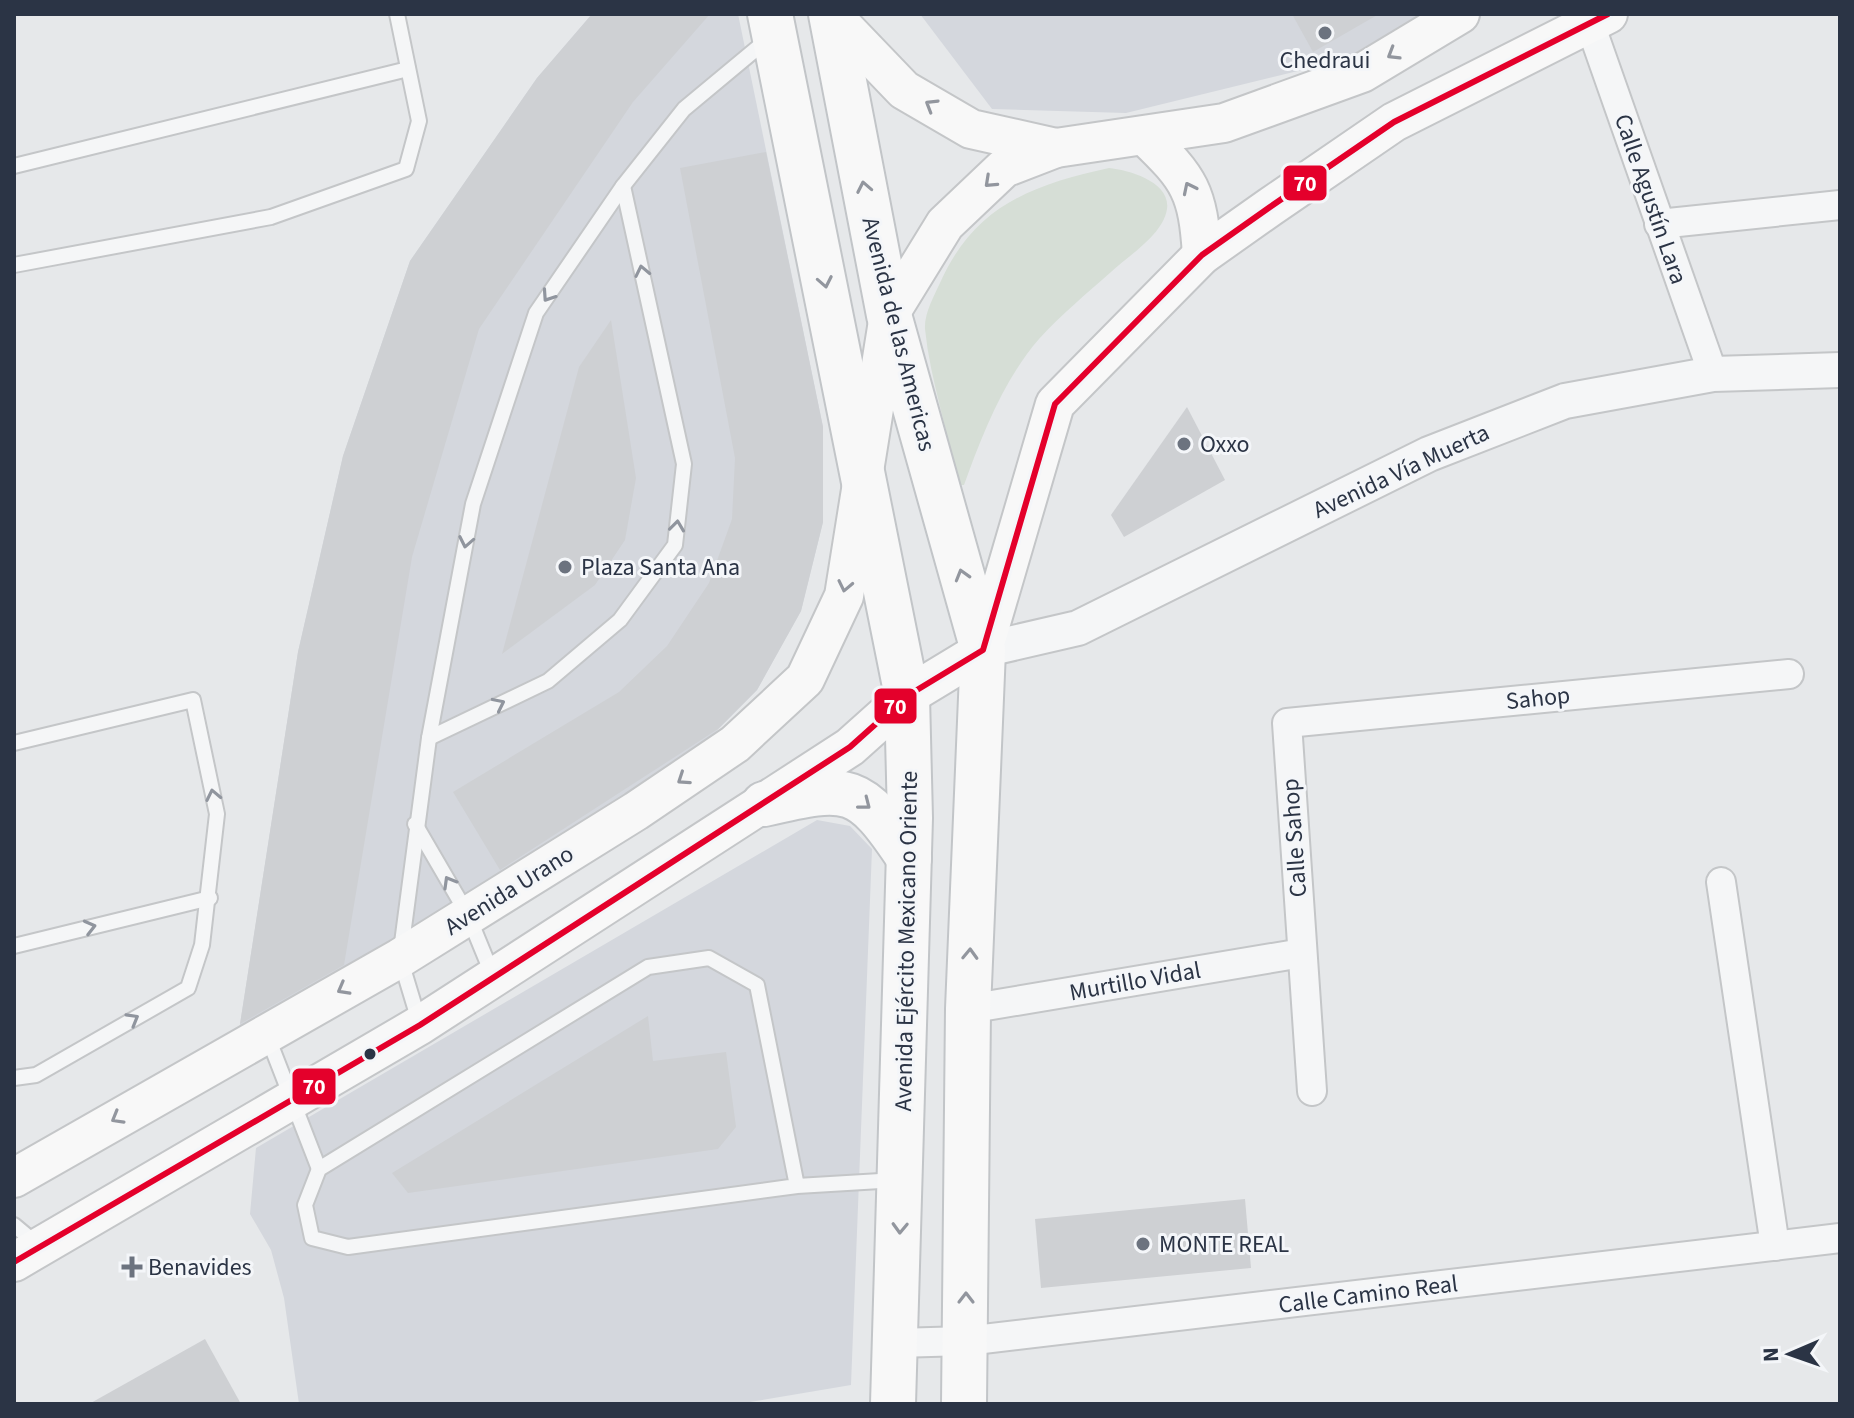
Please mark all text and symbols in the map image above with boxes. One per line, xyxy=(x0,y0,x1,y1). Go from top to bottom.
marker: Chedraui xyxy=(1316,24,1334,42)
place label: Chedraui xyxy=(1280,43,1370,78)
one-way arrow xyxy=(1387,45,1402,60)
one-way arrow xyxy=(925,99,940,115)
street label: Calle Agustín Lara xyxy=(1605,109,1696,289)
line badge: 70 xyxy=(1282,164,1328,202)
text: 70 xyxy=(1293,168,1317,200)
one-way arrow xyxy=(985,172,999,187)
one-way arrow xyxy=(856,181,873,194)
one-way arrow xyxy=(1183,182,1199,197)
street label: Avenida de las Americas xyxy=(852,213,945,455)
one-way arrow xyxy=(634,265,651,279)
one-way arrow xyxy=(815,276,832,289)
one-way arrow xyxy=(543,288,558,302)
street label: Avenida Vía Muerta xyxy=(1307,415,1495,528)
place label: Oxxo xyxy=(1200,427,1250,462)
marker: Oxxo xyxy=(1175,435,1193,453)
one-way arrow xyxy=(669,519,686,532)
one-way arrow xyxy=(459,535,476,549)
place label: Plaza Santa Ana xyxy=(581,550,740,585)
marker: Plaza Santa Ana xyxy=(556,558,574,576)
one-way arrow xyxy=(955,568,971,582)
one-way arrow xyxy=(837,579,854,592)
street label: Sahop xyxy=(1504,678,1572,719)
line badge: 70 xyxy=(873,687,918,725)
text: 70 xyxy=(883,691,907,723)
one-way arrow xyxy=(491,698,506,714)
one-way arrow xyxy=(677,769,692,784)
street label: Avenida Ejército Mexicano Oriente xyxy=(886,770,927,1112)
street label: Calle Sahop xyxy=(1273,777,1316,899)
one-way arrow xyxy=(205,788,222,802)
one-way arrow xyxy=(855,795,870,809)
street label: Avenida Urano xyxy=(438,837,581,944)
one-way arrow xyxy=(443,876,459,891)
one-way arrow xyxy=(82,920,96,937)
one-way arrow xyxy=(962,947,979,960)
street label: Murtillo Vidal xyxy=(1067,953,1203,1010)
one-way arrow xyxy=(337,979,351,995)
one-way arrow xyxy=(124,1013,139,1029)
unlabelled marker xyxy=(362,1046,378,1062)
line badge: 70 xyxy=(291,1067,337,1106)
text: 70 xyxy=(302,1071,326,1103)
one-way arrow xyxy=(111,1108,126,1124)
one-way arrow xyxy=(891,1222,908,1235)
place label: MONTE REAL xyxy=(1159,1227,1290,1262)
marker: MONTE REAL xyxy=(1134,1235,1152,1253)
place label: Benavides xyxy=(148,1250,252,1285)
marker: Benavides xyxy=(123,1258,141,1276)
street label: Calle Camino Real xyxy=(1276,1266,1460,1323)
one-way arrow xyxy=(957,1291,975,1304)
north arrow xyxy=(1750,1314,1830,1394)
text: N xyxy=(1755,1347,1787,1363)

